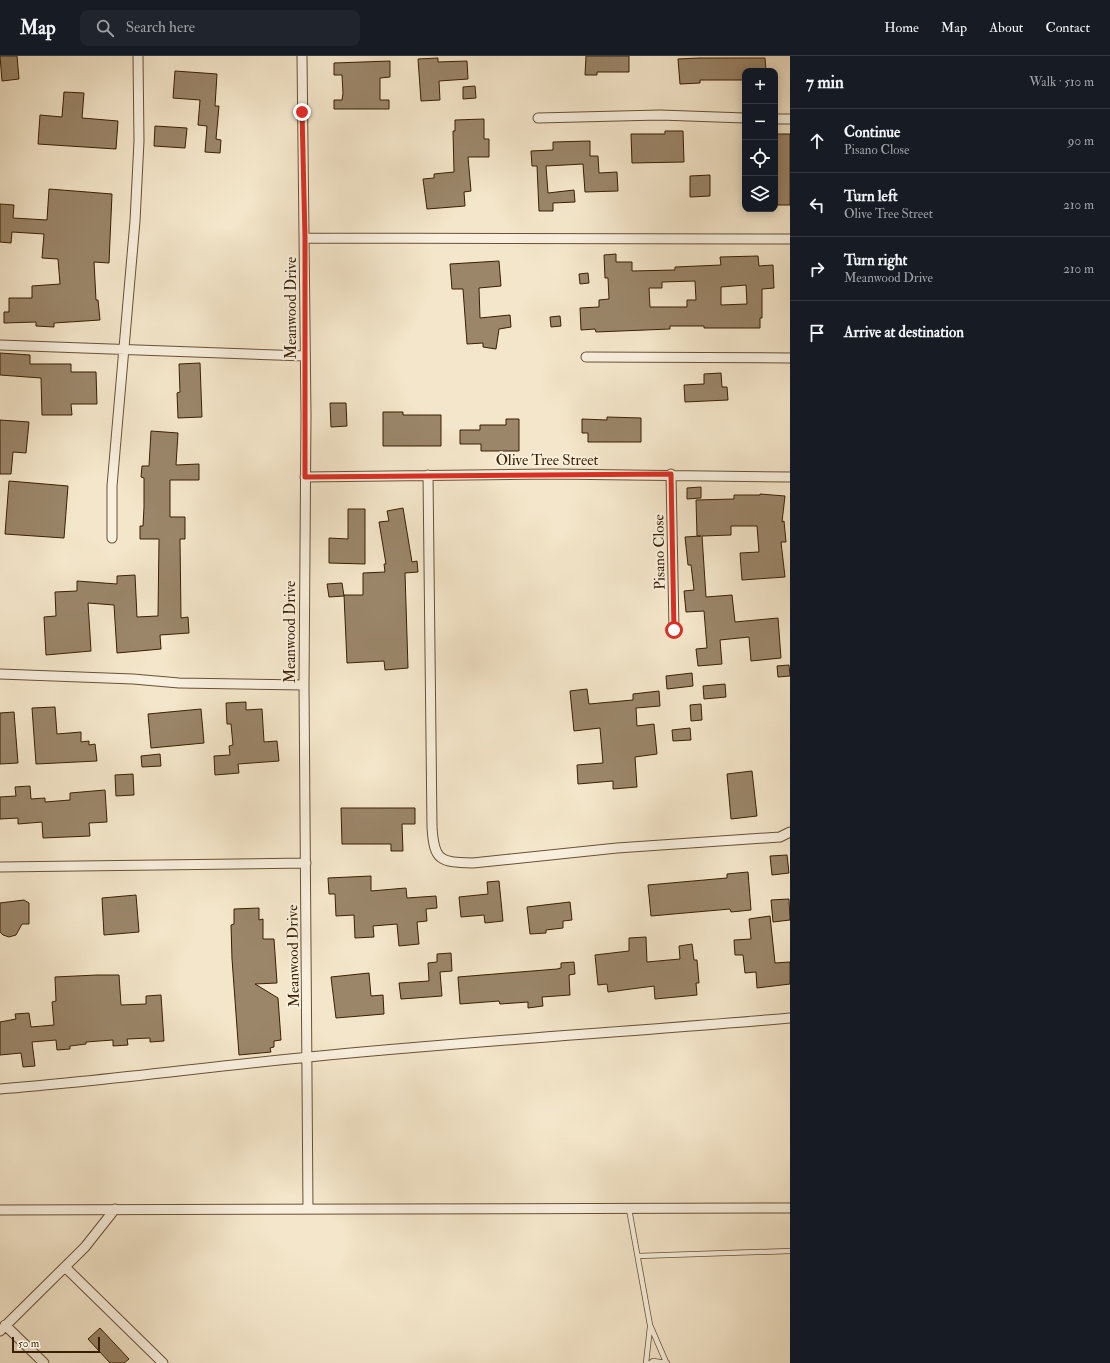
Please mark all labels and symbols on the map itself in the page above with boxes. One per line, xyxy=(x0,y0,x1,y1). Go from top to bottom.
route end xyxy=(293,103,311,121)
street label: Meanwood Drive xyxy=(282,257,301,359)
street label: Olive Tree Street xyxy=(496,451,598,470)
street label: Pisano Close xyxy=(649,514,670,590)
street label: Meanwood Drive xyxy=(281,581,300,683)
route start xyxy=(665,621,683,639)
street label: Meanwood Drive xyxy=(283,904,304,1008)
scale bar xyxy=(12,1335,100,1354)

